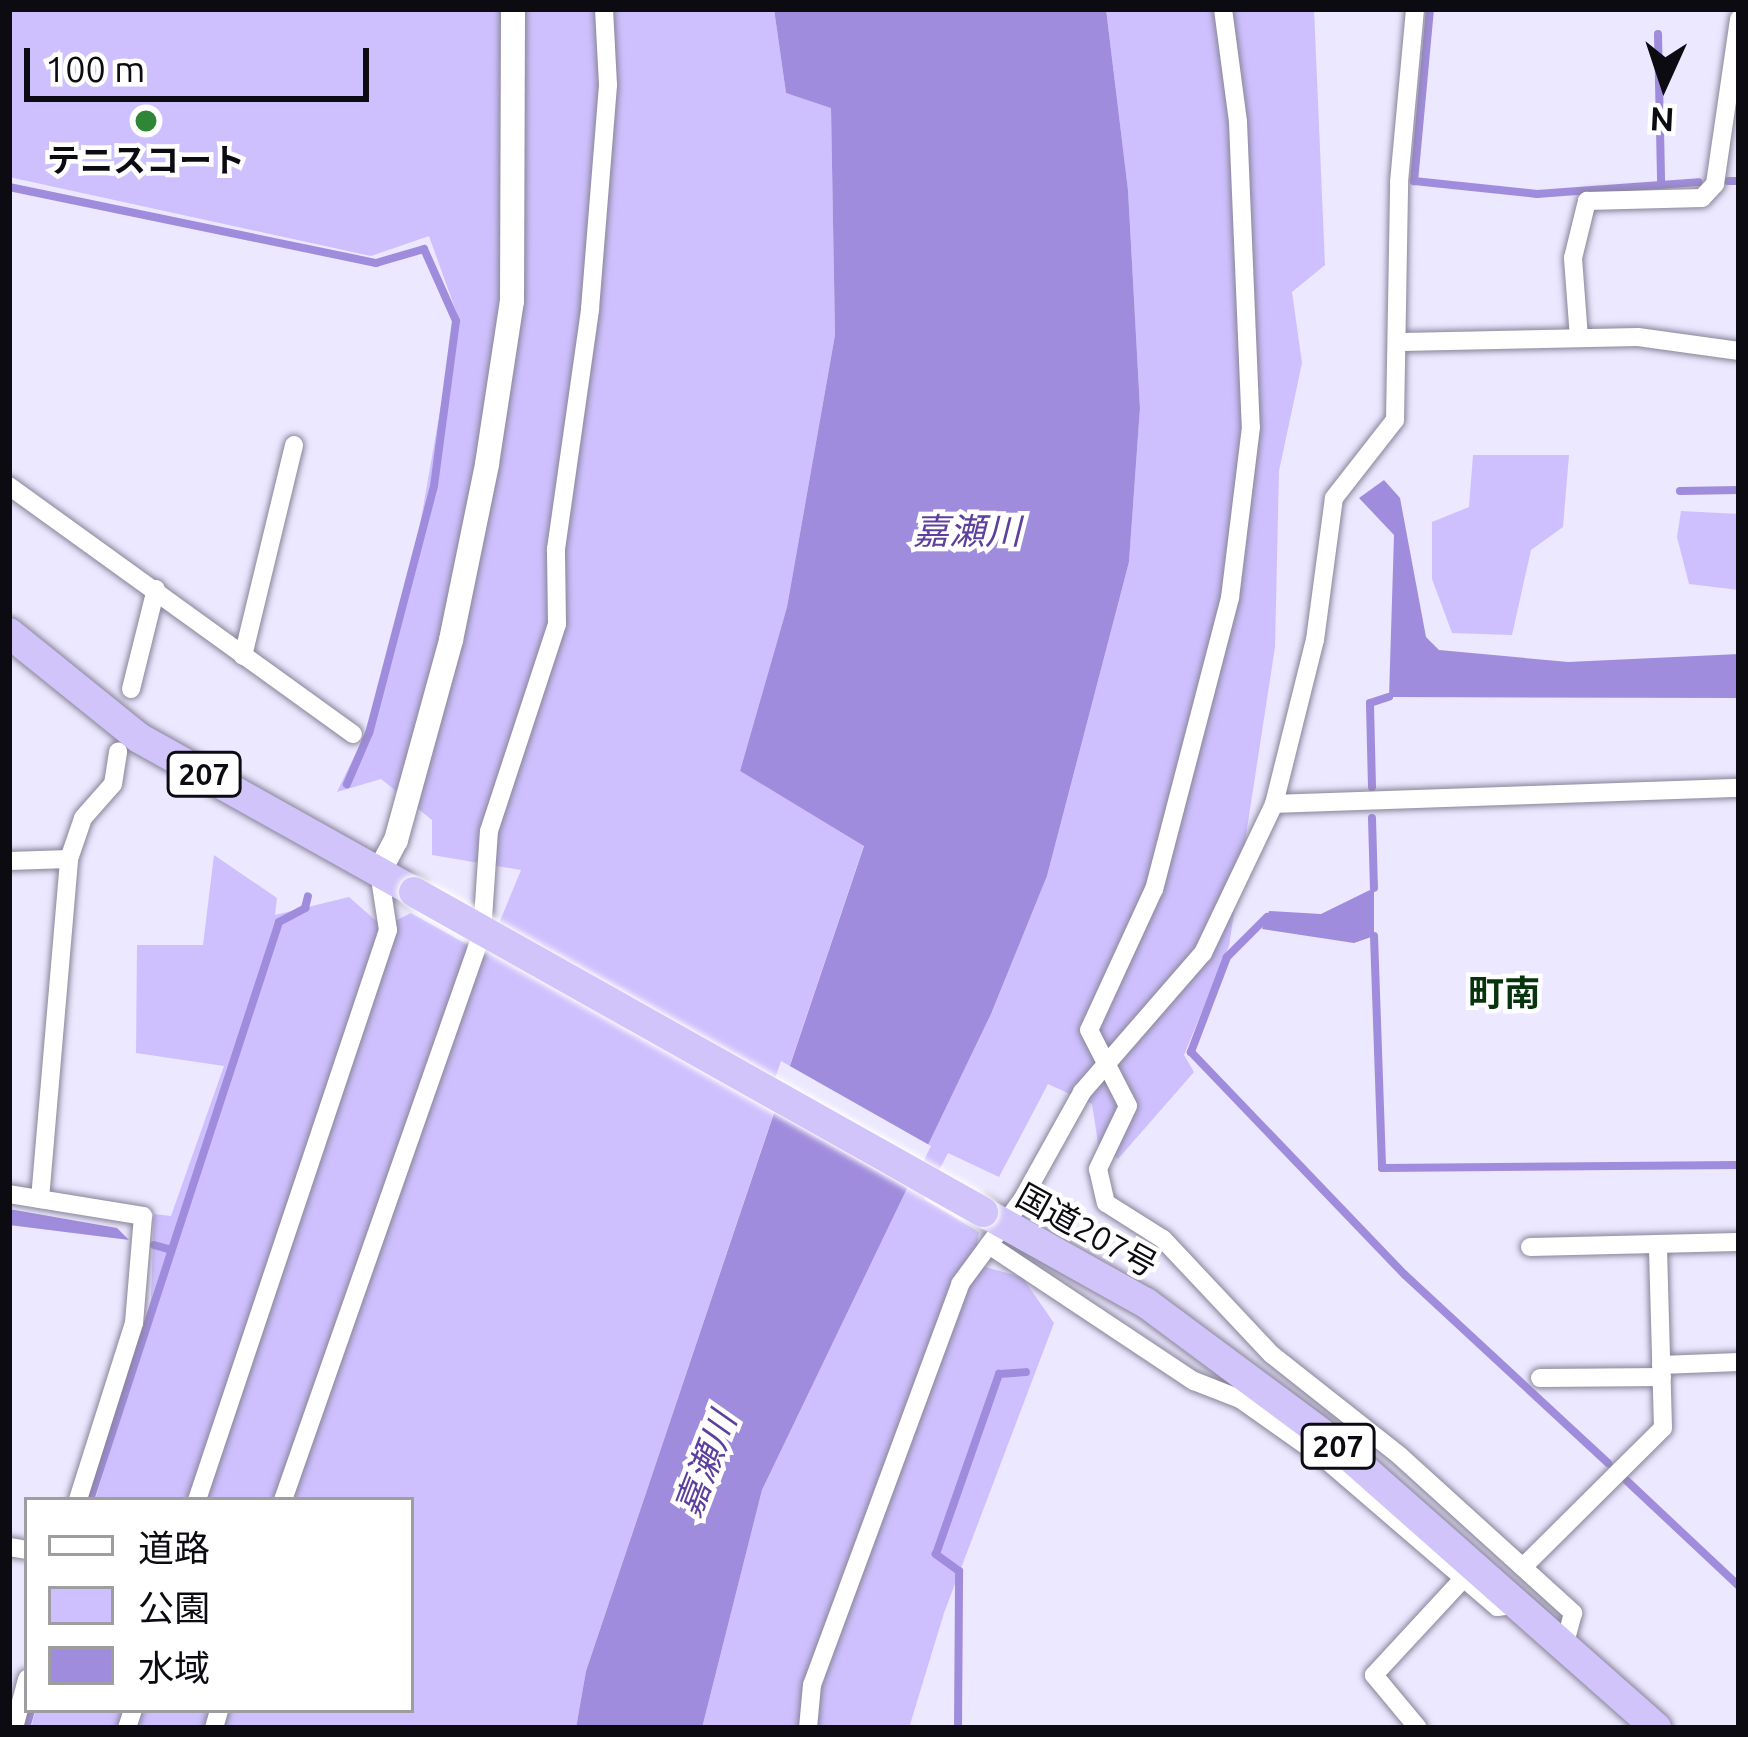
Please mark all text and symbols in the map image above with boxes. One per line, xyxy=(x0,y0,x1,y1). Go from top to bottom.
scale bar xyxy=(30,24,375,98)
north arrow xyxy=(1604,24,1724,144)
text: 100 m xyxy=(45,48,145,89)
text: N xyxy=(1649,101,1675,140)
marker: テニスコート xyxy=(133,108,159,134)
place label: テニスコート xyxy=(47,140,245,180)
water label: 嘉瀬川 xyxy=(913,509,1021,553)
road number: 207 xyxy=(165,750,243,798)
district label: 町南 xyxy=(1468,971,1540,1015)
street label: 国道207号 xyxy=(1010,1175,1164,1285)
water label: 嘉瀬川 xyxy=(665,1406,745,1522)
road number: 207 xyxy=(1299,1422,1377,1470)
legend xyxy=(24,1497,414,1713)
text: 道路 xyxy=(138,1527,210,1568)
text: 公園 xyxy=(138,1587,210,1628)
text: 水域 xyxy=(138,1647,210,1688)

